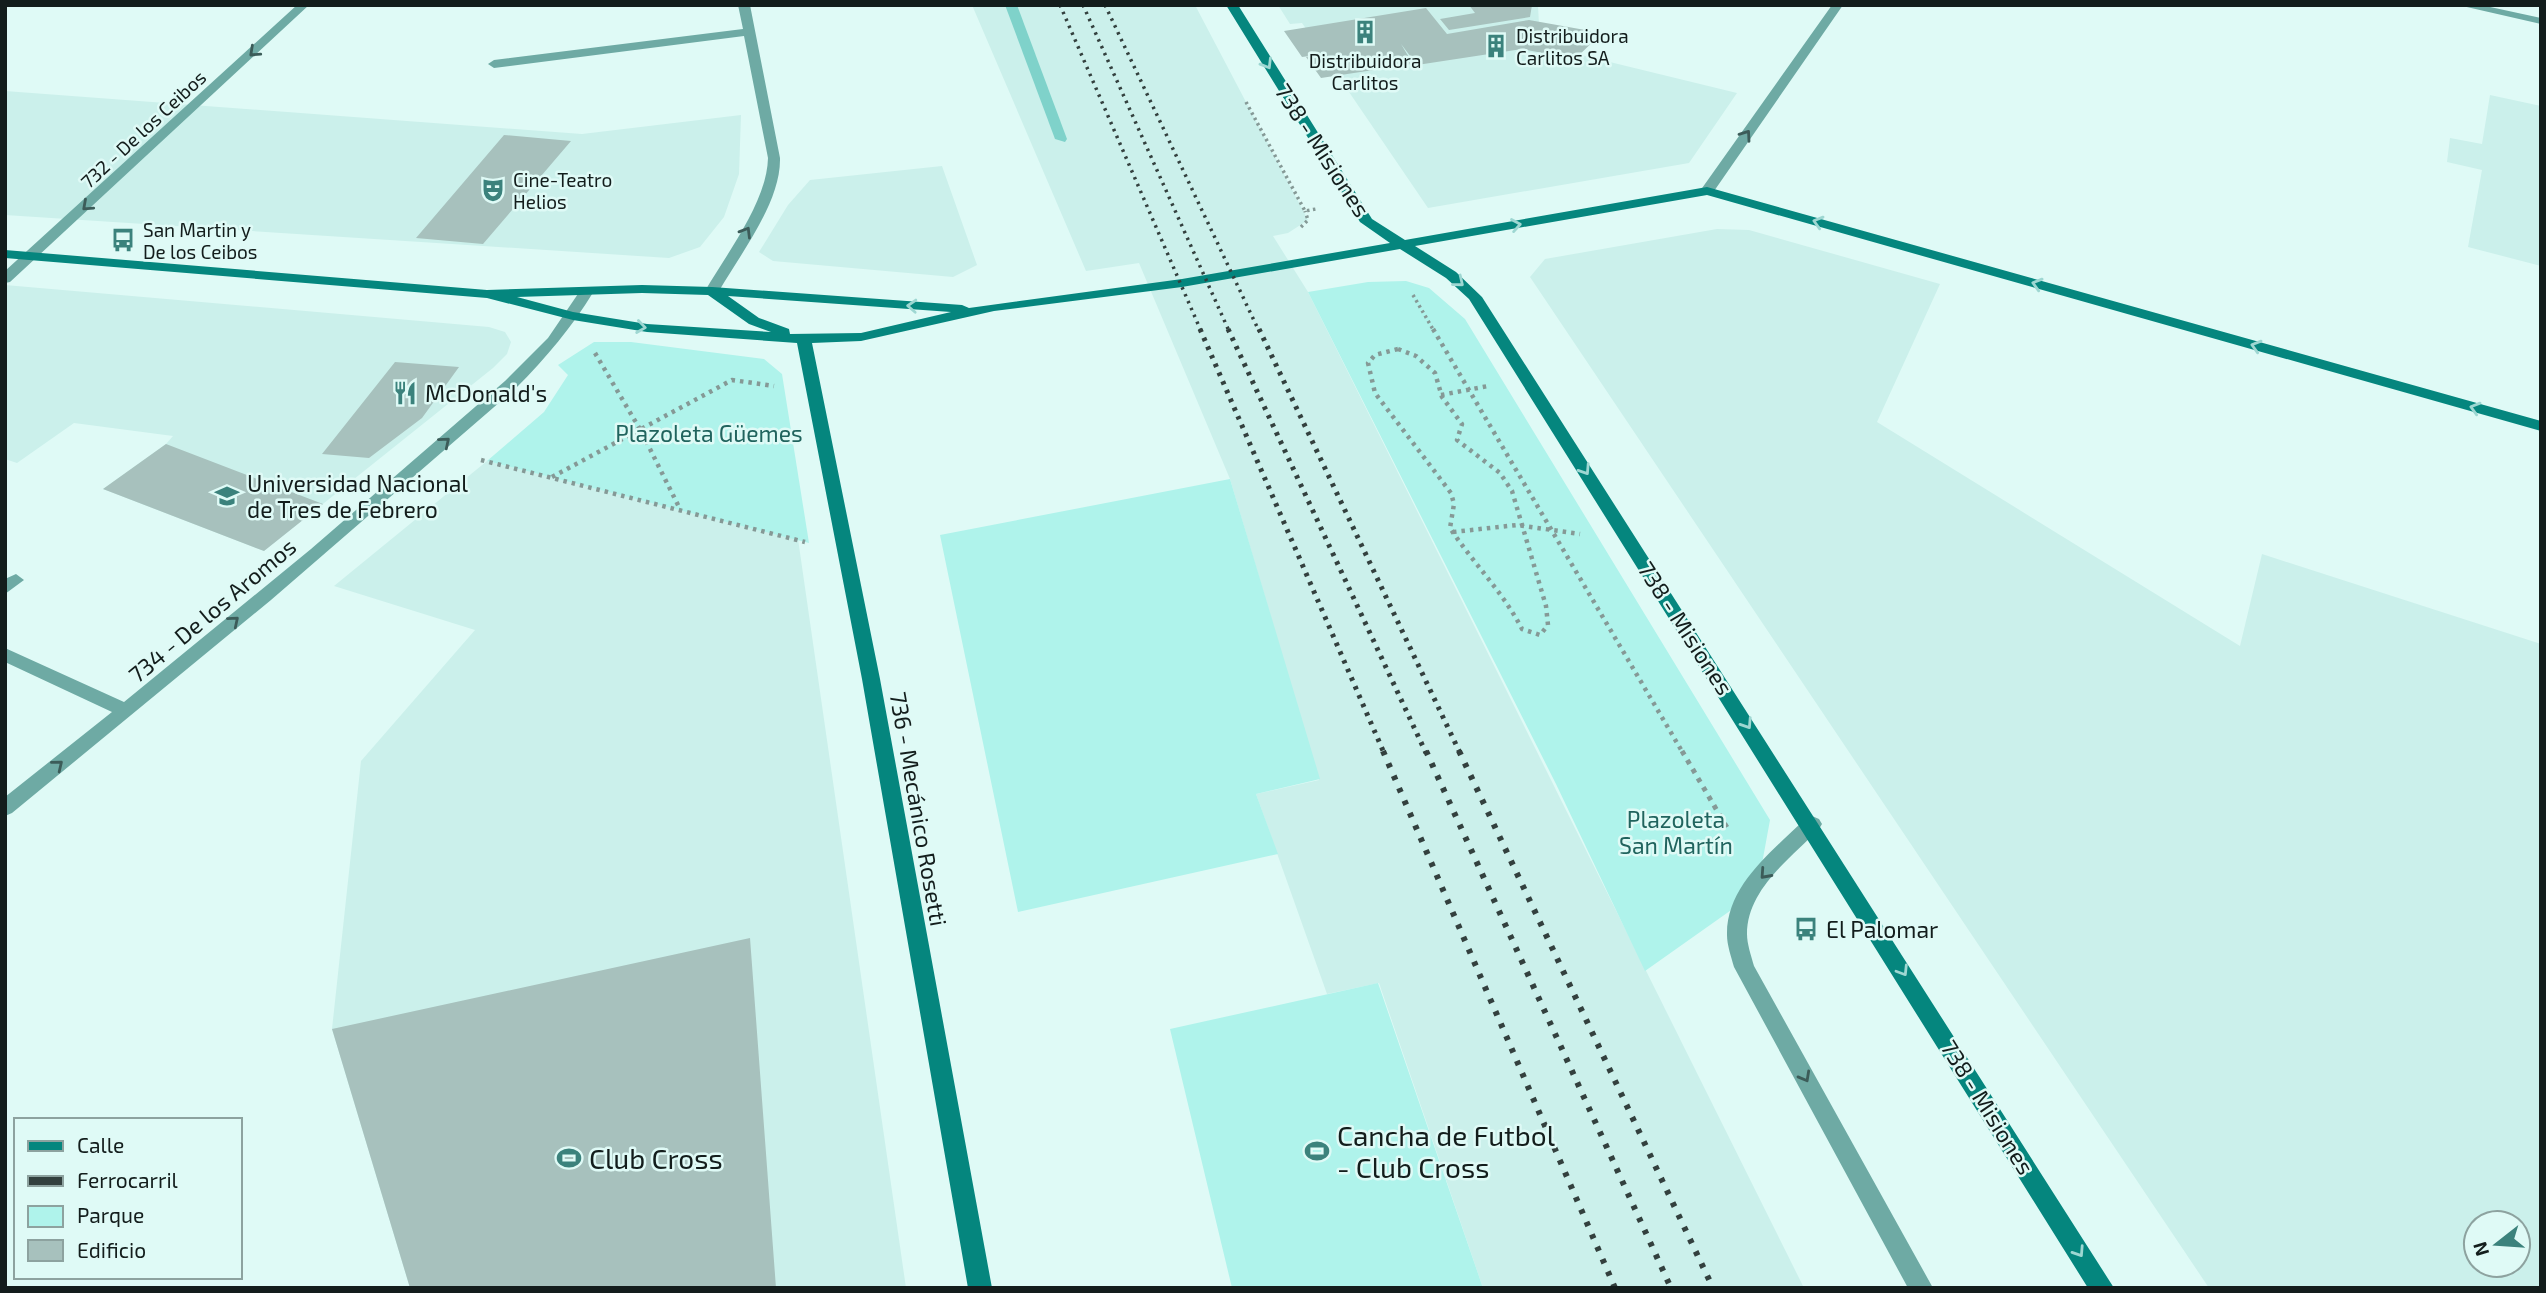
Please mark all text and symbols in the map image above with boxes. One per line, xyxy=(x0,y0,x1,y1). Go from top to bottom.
building icon: Distribuidora Carlitos xyxy=(1351,18,1379,46)
place label: Distribuidora Carlitos SA xyxy=(1516,24,1629,69)
building icon: Distribuidora Carlitos SA xyxy=(1482,32,1510,60)
one-way arrow xyxy=(249,44,262,57)
place label: Distribuidora Carlitos xyxy=(1309,49,1421,94)
one-way arrow xyxy=(1259,56,1272,69)
street label: 732 - De los Ceibos xyxy=(76,65,210,193)
street label: 738 - Misiones xyxy=(1270,78,1376,222)
one-way arrow xyxy=(1738,130,1750,143)
place label: Cine-Teatro Helios xyxy=(513,168,612,213)
theatre icon: Cine-Teatro Helios xyxy=(479,176,507,204)
one-way arrow xyxy=(82,198,95,211)
one-way arrow xyxy=(1812,216,1824,231)
place label: San Martin y De los Ceibos xyxy=(143,218,257,263)
one-way arrow xyxy=(1510,219,1522,234)
bus stop icon: San Martin y De los Ceibos xyxy=(109,226,137,254)
one-way arrow xyxy=(737,226,750,239)
one-way arrow xyxy=(1451,273,1463,286)
one-way arrow xyxy=(2031,278,2043,292)
one-way arrow xyxy=(906,299,917,314)
one-way arrow xyxy=(635,319,646,334)
one-way arrow xyxy=(2250,339,2262,354)
restaurant icon: McDonald's xyxy=(391,379,419,407)
place label: McDonald's xyxy=(425,379,547,407)
one-way arrow xyxy=(2469,401,2481,416)
park label: Plazoleta Güemes xyxy=(615,419,803,447)
one-way arrow xyxy=(436,438,449,450)
one-way arrow xyxy=(1577,462,1590,475)
place label: Universidad Nacional de Tres de Febrero xyxy=(247,469,468,523)
school or university icon: Universidad Nacional de Tres de Febrero xyxy=(213,482,241,510)
street label: 734 - De los Aromos xyxy=(123,532,301,688)
street label: 738 - Misiones xyxy=(1633,556,1739,700)
one-way arrow xyxy=(226,617,239,629)
street label: 736 - Mecánico Rosetti xyxy=(885,690,953,928)
one-way arrow xyxy=(1739,716,1752,729)
one-way arrow xyxy=(51,761,63,774)
park label: Plazoleta San Martín xyxy=(1619,805,1733,859)
one-way arrow xyxy=(1761,866,1773,879)
bus stop icon: El Palomar xyxy=(1792,915,1820,943)
place label: El Palomar xyxy=(1826,915,1938,943)
one-way arrow xyxy=(1894,963,1907,976)
street label: 738 - Misiones xyxy=(1936,1035,2040,1179)
one-way arrow xyxy=(1797,1070,1810,1083)
legend xyxy=(14,1118,242,1279)
place label: Cancha de Futbol - Club Cross xyxy=(1337,1118,1556,1184)
text: Calle xyxy=(77,1132,124,1157)
sports icon: Cancha de Futbol - Club Cross xyxy=(1303,1137,1331,1165)
place label: Club Cross xyxy=(589,1141,723,1175)
sports icon: Club Cross xyxy=(555,1144,583,1172)
text: Ferrocarril xyxy=(77,1167,179,1192)
text: Parque xyxy=(77,1202,144,1227)
north arrow xyxy=(2462,1209,2532,1279)
text: Edificio xyxy=(77,1237,146,1262)
text: N xyxy=(2467,1239,2493,1259)
one-way arrow xyxy=(2071,1245,2084,1258)

